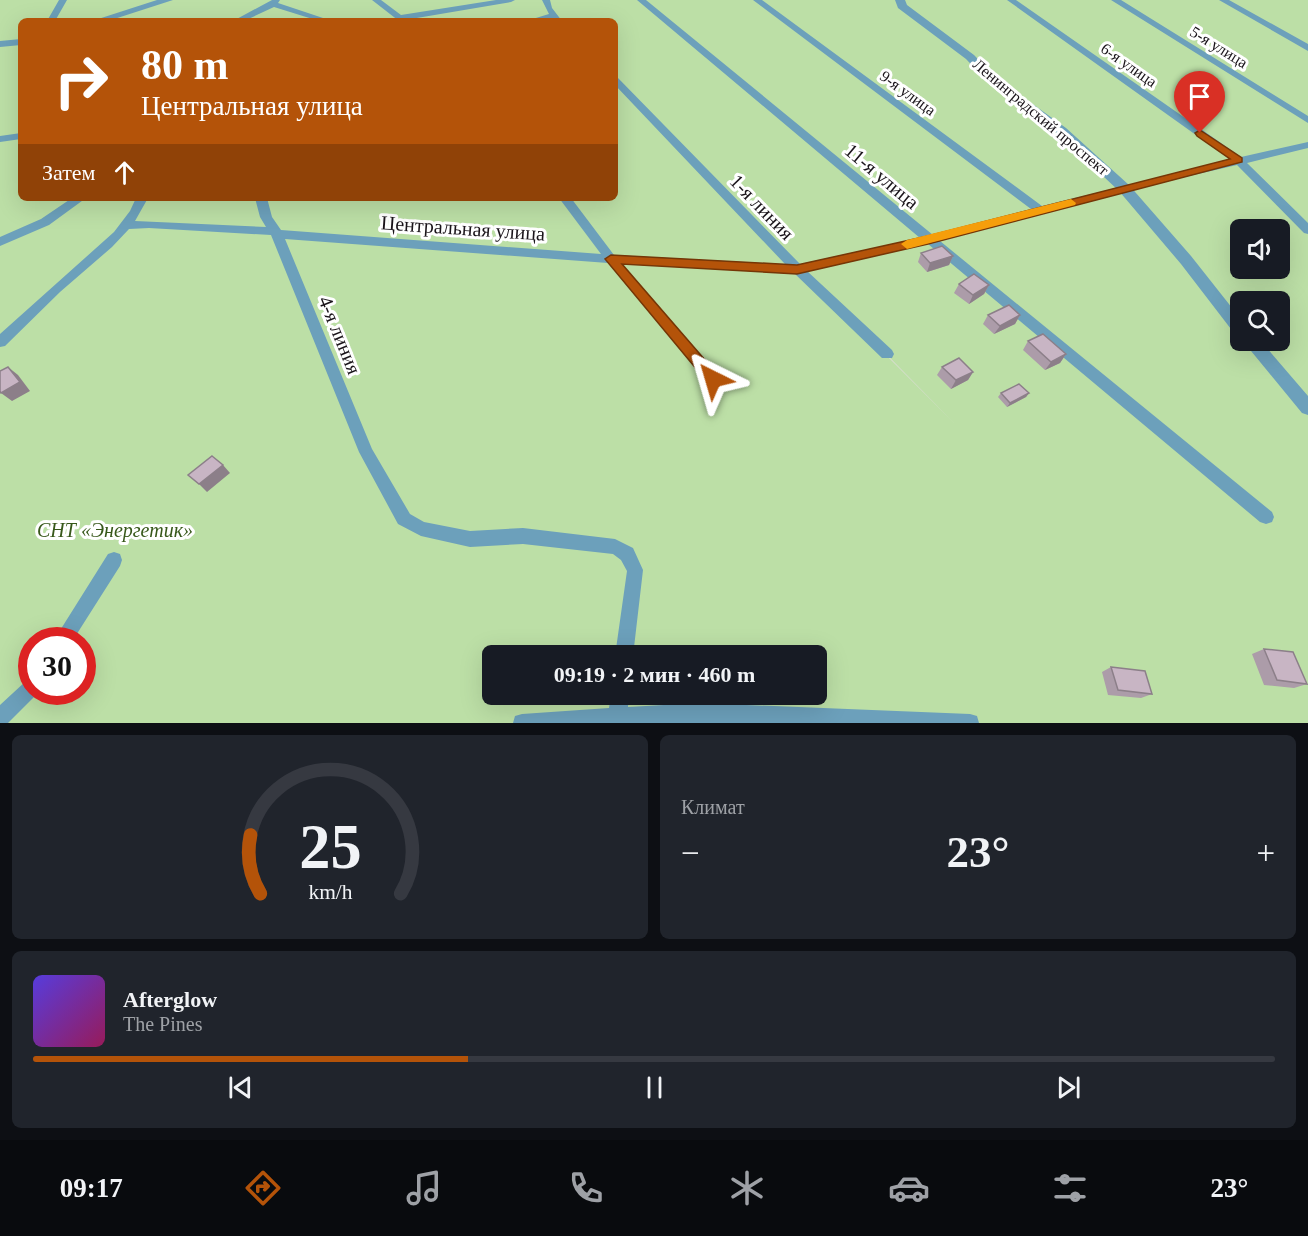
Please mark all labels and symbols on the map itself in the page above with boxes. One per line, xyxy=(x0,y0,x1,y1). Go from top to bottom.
street label: 5-я улица xyxy=(1187,23,1251,72)
street label: 6-я улица xyxy=(1097,40,1160,91)
street label: Ленинградский проспект xyxy=(969,55,1112,179)
street label: 9-я улица xyxy=(876,67,939,120)
pin xyxy=(1174,71,1225,133)
street label: 11-я улица xyxy=(840,139,923,214)
street label: 1-я линия xyxy=(726,170,798,244)
street label: Центральная улица xyxy=(380,211,546,246)
street label: 4-я линия xyxy=(314,293,366,377)
position arrow xyxy=(681,347,745,411)
park label: СНТ «Энергетик» xyxy=(37,519,193,542)
speed limit sign: 30 xyxy=(18,627,96,705)

